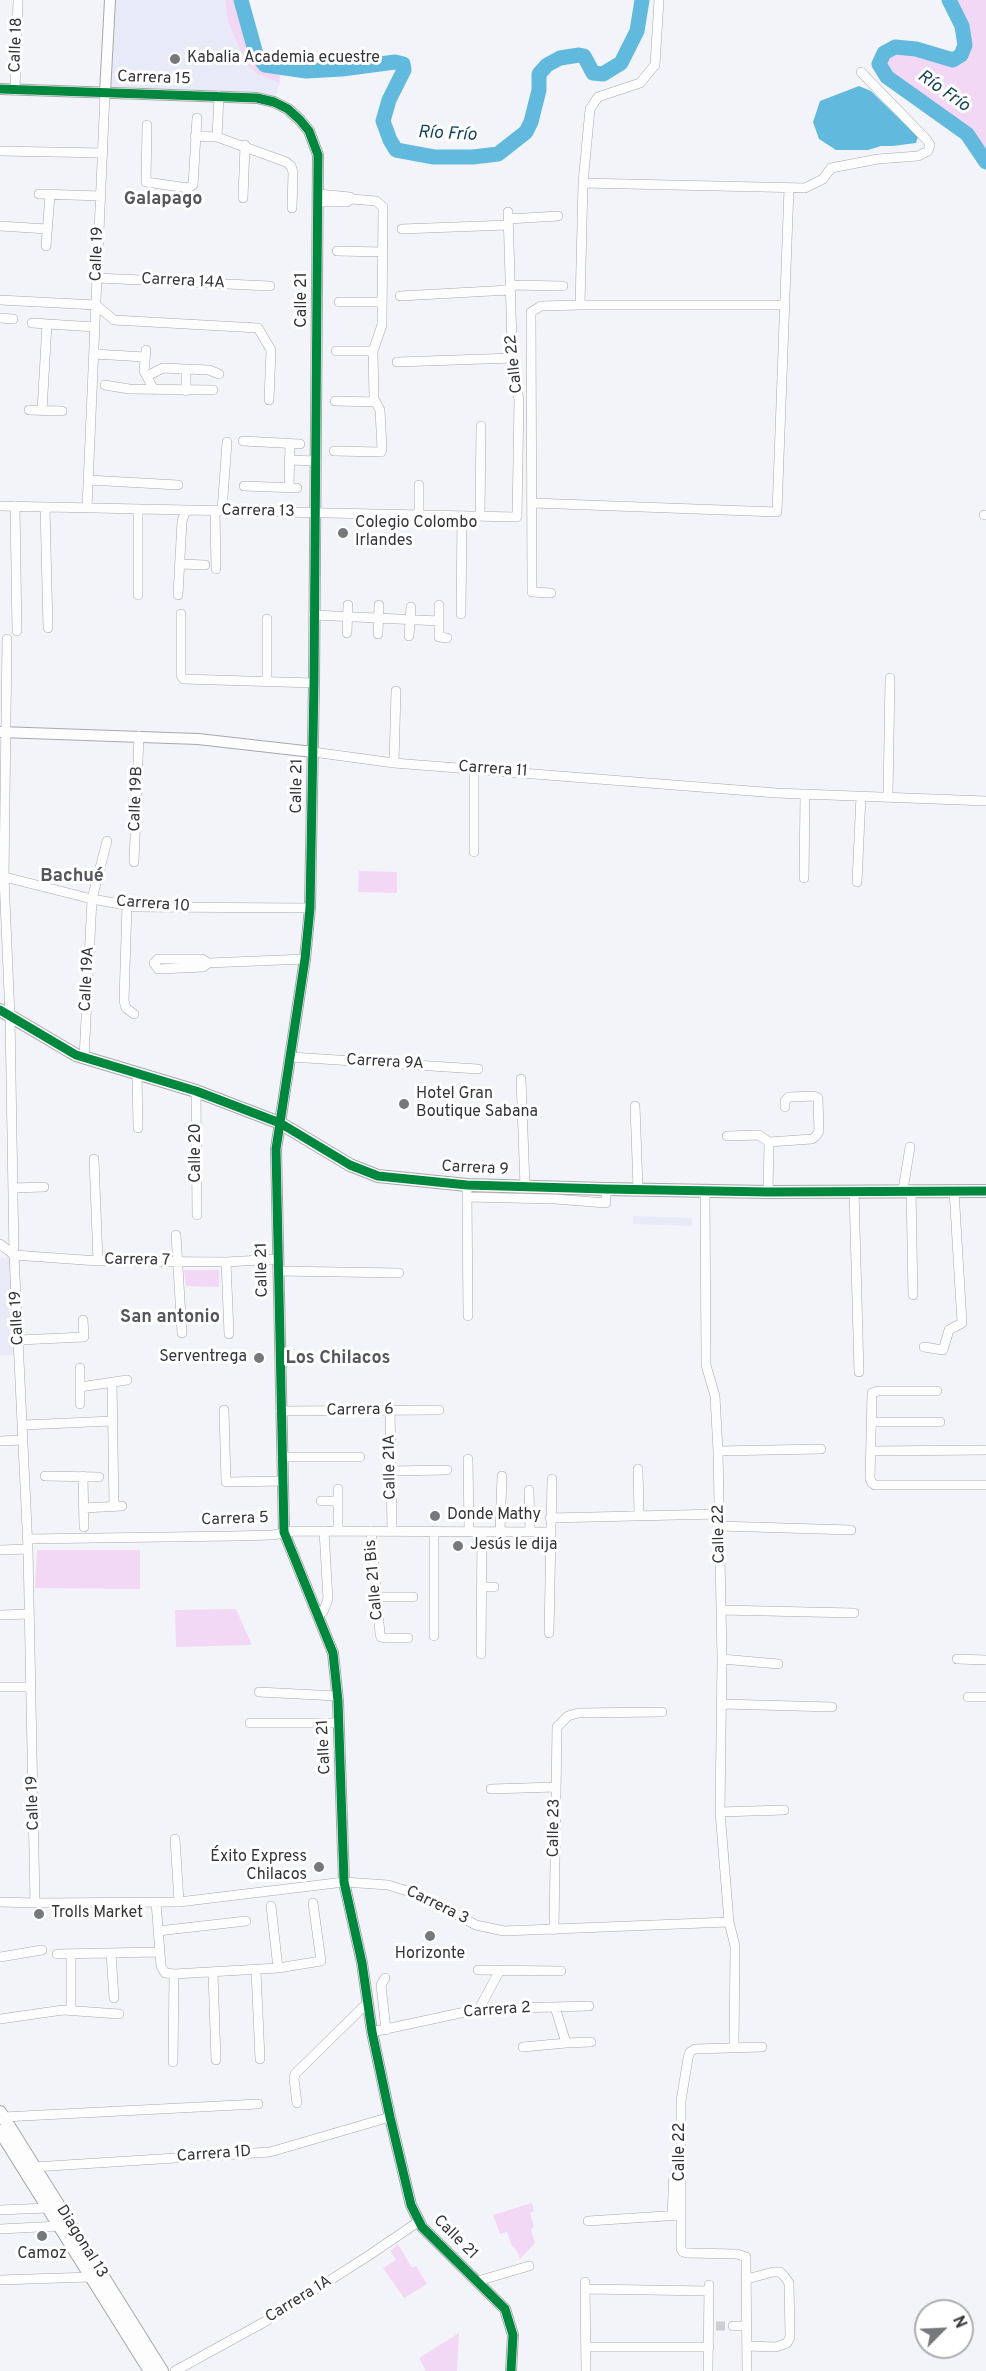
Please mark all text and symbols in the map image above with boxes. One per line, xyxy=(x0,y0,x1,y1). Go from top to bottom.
street label: Calle 18 xyxy=(6,17,28,73)
place label: Kabalia Academia ecuestre xyxy=(187,49,380,69)
marker: Kabalia Academia ecuestre xyxy=(168,52,182,66)
water label: Río Frío xyxy=(913,66,973,118)
street label: Carrera 15 xyxy=(117,68,191,90)
water label: Río Frío xyxy=(417,123,477,147)
district label: Galapago xyxy=(124,189,202,211)
street label: Calle 19 xyxy=(87,226,109,282)
street label: Carrera 14A xyxy=(141,270,225,294)
street label: Calle 21 xyxy=(293,272,313,328)
street label: Calle 22 xyxy=(502,334,528,394)
street label: Carrera 13 xyxy=(221,502,295,522)
place label: Colegio Colombo Irlandes xyxy=(355,514,477,552)
marker: Colegio Colombo Irlandes xyxy=(336,526,350,540)
street label: Calle 21 xyxy=(288,758,308,814)
street label: Carrera 11 xyxy=(458,758,528,782)
street label: Calle 19B xyxy=(126,766,148,832)
district label: Bachué xyxy=(40,866,104,888)
street label: Carrera 10 xyxy=(115,893,191,917)
street label: Calle 19A xyxy=(77,946,99,1012)
street label: Carrera 9A xyxy=(346,1051,424,1075)
place label: Hotel Gran Boutique Sabana xyxy=(416,1085,538,1123)
marker: Hotel Gran Boutique Sabana xyxy=(397,1097,411,1111)
street label: Calle 20 xyxy=(187,1123,207,1183)
street label: Carrera 9 xyxy=(441,1158,509,1180)
street label: Calle 21 xyxy=(253,1242,273,1298)
street label: Carrera 7 xyxy=(104,1251,170,1271)
street label: Calle 19 xyxy=(7,1290,29,1346)
district label: San antonio xyxy=(120,1307,220,1329)
place label: Serventrega xyxy=(159,1348,247,1368)
district label: Los Chilacos xyxy=(286,1348,390,1370)
marker: Serventrega xyxy=(252,1351,266,1365)
street label: Carrera 6 xyxy=(326,1401,394,1421)
street label: Calle 21A xyxy=(381,1434,401,1500)
street label: Calle 22 xyxy=(710,1504,730,1564)
place label: Donde Mathy xyxy=(447,1506,541,1526)
street label: Carrera 5 xyxy=(201,1509,269,1531)
marker: Donde Mathy xyxy=(428,1509,442,1523)
place label: Jesús le dija xyxy=(470,1536,557,1556)
street label: Calle 21 Bis xyxy=(362,1539,388,1621)
marker: Jesús le dija xyxy=(451,1539,465,1553)
street label: Calle 21 xyxy=(314,1719,336,1775)
street label: Calle 19 xyxy=(23,1775,45,1831)
street label: Calle 23 xyxy=(545,1798,565,1858)
place label: Éxito Express Chilacos xyxy=(210,1848,307,1886)
marker: Éxito Express Chilacos xyxy=(312,1860,326,1874)
street label: Carrera 3 xyxy=(402,1883,472,1929)
place label: Trolls Market xyxy=(51,1904,143,1924)
marker: Trolls Market xyxy=(32,1907,46,1921)
marker: Horizonte xyxy=(423,1929,437,1943)
place label: Horizonte xyxy=(395,1945,465,1965)
street label: Carrera 2 xyxy=(463,1999,531,2023)
street label: Calle 22 xyxy=(671,2122,691,2182)
street label: Carrera 1D xyxy=(176,2143,252,2167)
street label: Diagonal 13 xyxy=(51,2202,111,2282)
street label: Calle 21 xyxy=(429,2212,481,2264)
marker: Camoz xyxy=(35,2229,49,2243)
place label: Camoz xyxy=(17,2245,67,2265)
street label: Carrera 1A xyxy=(262,2272,336,2328)
north arrow xyxy=(914,2299,974,2359)
text: N xyxy=(947,2313,970,2332)

